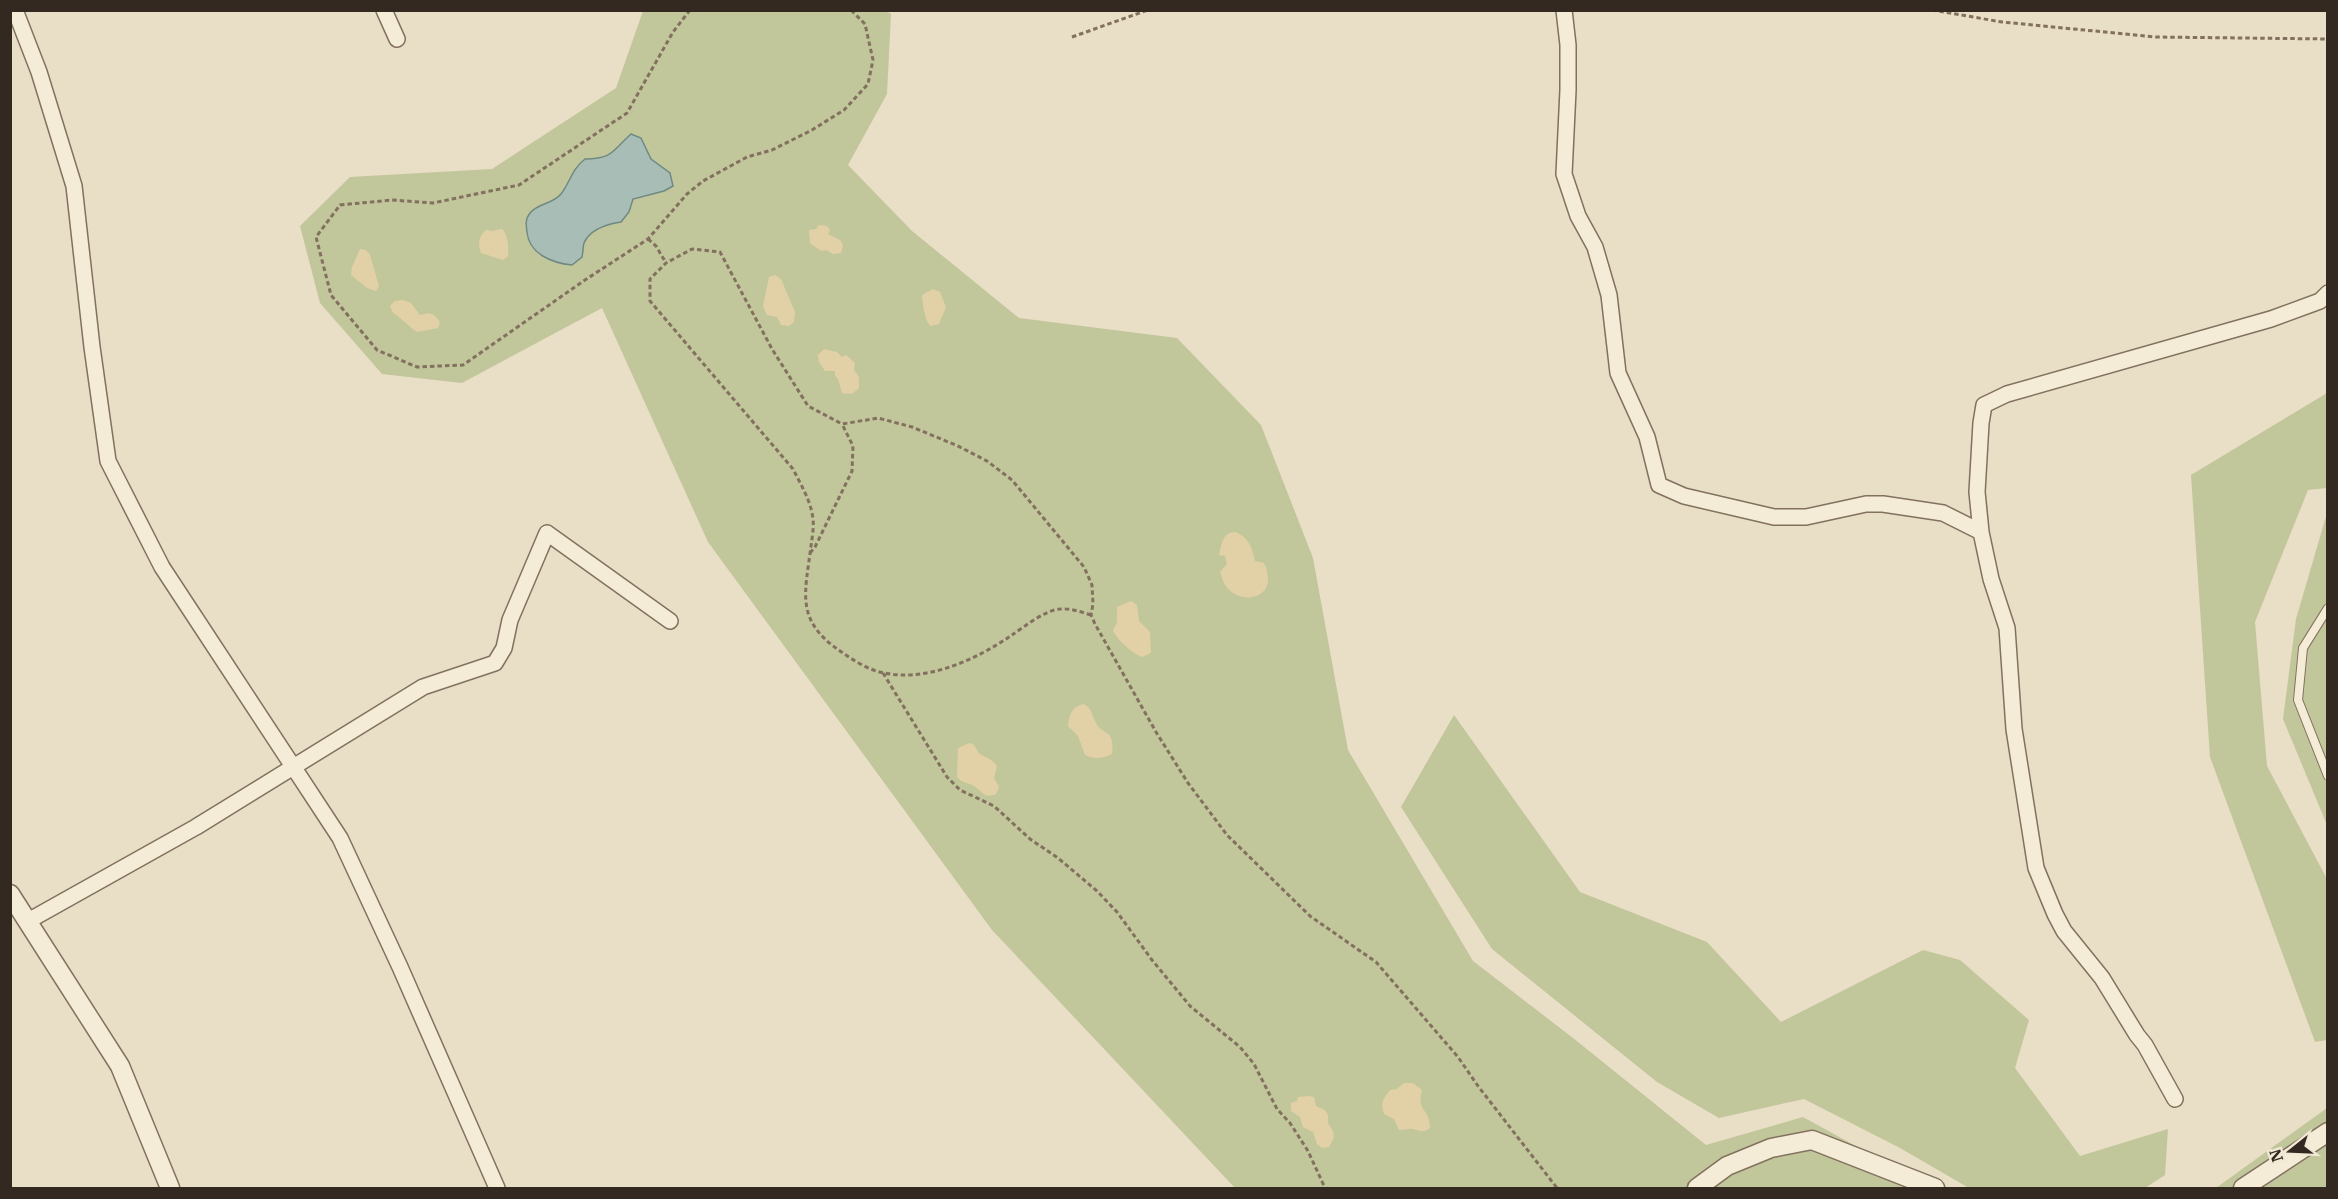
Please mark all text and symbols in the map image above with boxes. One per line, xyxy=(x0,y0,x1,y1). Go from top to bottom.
north arrow xyxy=(2260,1121,2320,1181)
text: N xyxy=(2264,1147,2287,1165)

